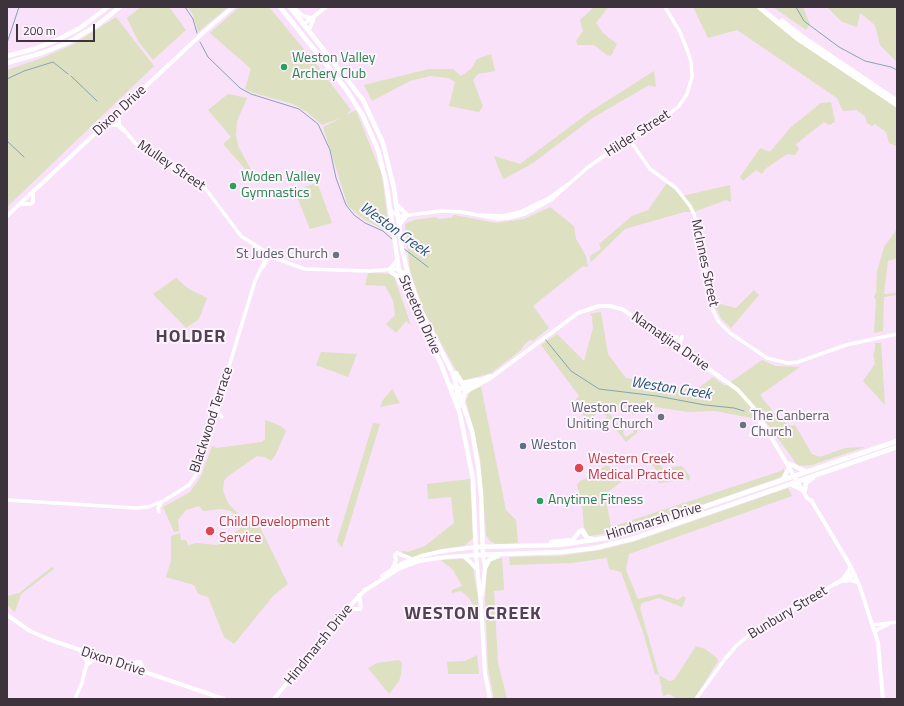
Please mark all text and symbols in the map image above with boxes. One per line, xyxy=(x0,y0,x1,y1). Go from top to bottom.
scale bar xyxy=(18,16,97,42)
text: 200 m xyxy=(23,21,56,40)
place label: Weston Valley Archery Club xyxy=(292,51,376,84)
marker: Weston Valley Archery Club xyxy=(279,62,289,72)
street label: Dixon Drive xyxy=(90,82,150,140)
street label: Hilder Street xyxy=(602,107,674,161)
street label: Mulley Street xyxy=(134,137,208,195)
place label: Woden Valley Gymnastics xyxy=(241,170,321,202)
marker: Woden Valley Gymnastics xyxy=(228,181,238,191)
water label: Weston Creek xyxy=(356,199,432,261)
street label: McInnes Street xyxy=(687,218,721,308)
place label: St Judes Church xyxy=(236,247,328,263)
marker: St Judes Church xyxy=(331,250,341,260)
street label: Streeton Drive xyxy=(394,273,444,357)
street label: Namatjira Drive xyxy=(628,309,712,375)
district label: HOLDER xyxy=(155,327,227,349)
street label: Blackwood Terrace xyxy=(187,365,237,475)
water label: Weston Creek xyxy=(630,374,712,404)
place label: Weston Creek Uniting Church xyxy=(567,401,653,434)
place label: The Canberra Church xyxy=(751,409,829,442)
marker: Weston Creek Uniting Church xyxy=(656,412,666,422)
marker: The Canberra Church xyxy=(738,420,748,430)
place label: Weston xyxy=(531,438,577,454)
marker: Weston xyxy=(518,441,528,451)
place label: Western Creek Medical Practice xyxy=(588,452,684,484)
marker: Western Creek Medical Practice xyxy=(573,462,585,474)
place label: Anytime Fitness xyxy=(548,493,643,509)
marker: Anytime Fitness xyxy=(535,496,545,506)
street label: Hindmarsh Drive xyxy=(604,500,704,544)
place label: Child Development Service xyxy=(219,515,330,548)
marker: Child Development Service xyxy=(204,525,216,537)
street label: Bunbury Street xyxy=(745,583,831,643)
street label: Hindmarsh Drive xyxy=(281,601,357,689)
district label: WESTON CREEK xyxy=(404,604,542,626)
street label: Dixon Drive xyxy=(79,644,147,680)

